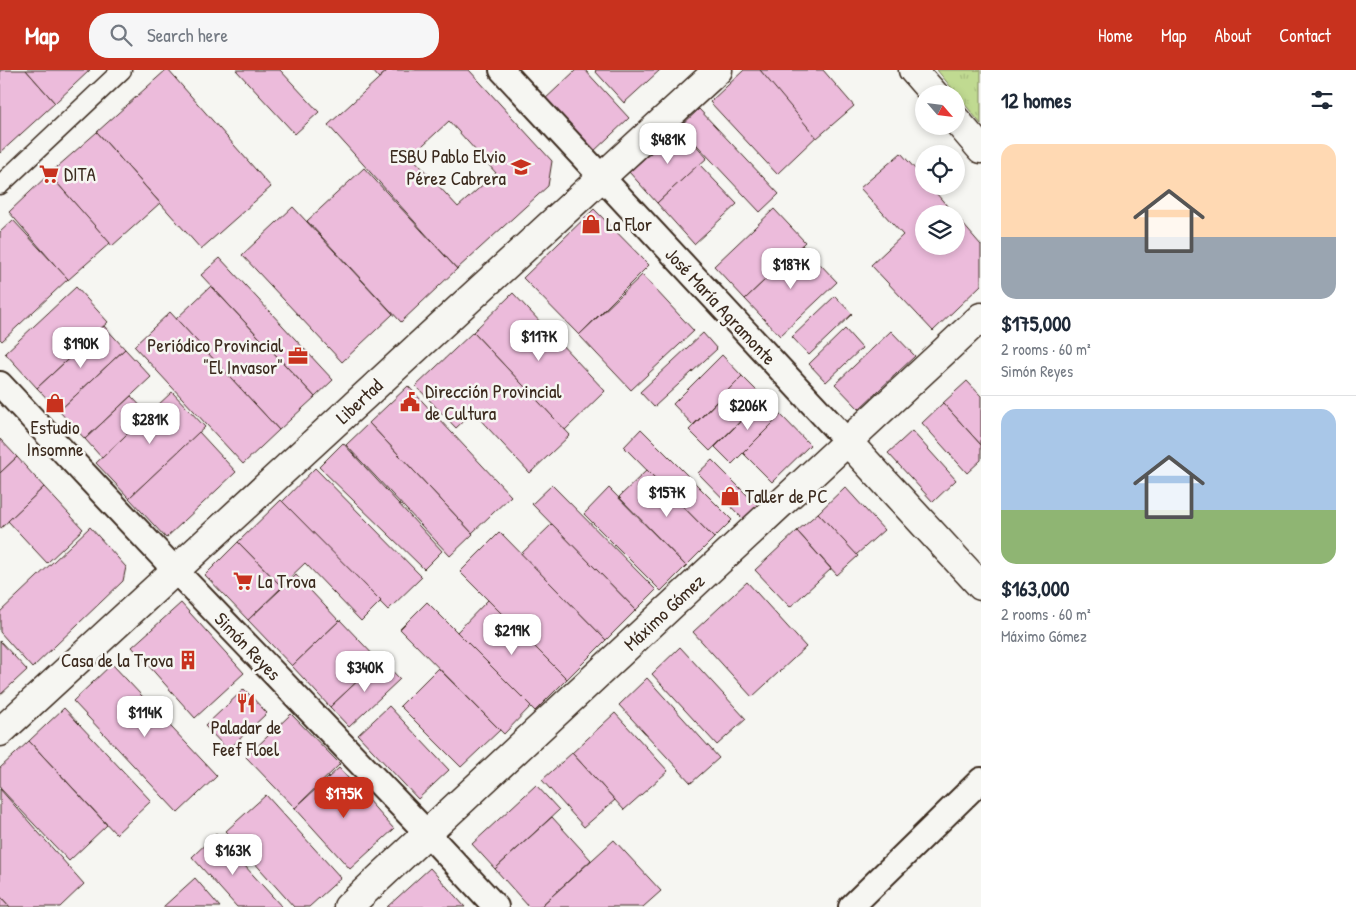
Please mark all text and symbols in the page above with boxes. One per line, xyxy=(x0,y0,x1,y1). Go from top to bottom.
search box xyxy=(89,13,439,58)
text: Map xyxy=(25,19,59,51)
icon: search xyxy=(107,21,135,49)
text: Search here xyxy=(147,22,228,48)
text: Home xyxy=(1098,23,1133,48)
text: Map xyxy=(1161,23,1186,48)
text: About xyxy=(1214,23,1251,48)
text: Contact xyxy=(1279,23,1331,48)
north arrow xyxy=(915,85,965,135)
map controls xyxy=(915,85,965,255)
text: 12 homes xyxy=(1001,86,1071,115)
icon: filters xyxy=(1308,86,1336,114)
pin: $481K xyxy=(633,122,703,165)
text: $481K xyxy=(650,128,686,150)
place label: ESBU Pablo Elvio Pérez Cabrera xyxy=(390,143,507,191)
button: locate xyxy=(915,145,965,195)
school or university icon: ESBU Pablo Elvio Pérez Cabrera xyxy=(510,156,532,178)
place label: DITA xyxy=(64,161,96,187)
supermarket icon: DITA xyxy=(38,163,60,185)
icon: home xyxy=(1124,176,1214,266)
button: layers xyxy=(915,205,965,255)
place label: La Flor xyxy=(606,211,653,237)
shop icon: La Flor xyxy=(580,213,602,235)
street label: José María Agramonte xyxy=(660,242,783,371)
pin: $187K xyxy=(756,248,826,290)
text: $187K xyxy=(772,253,810,275)
text: $175,000 xyxy=(1001,309,1071,338)
pin: $117K xyxy=(504,320,574,362)
text: $117K xyxy=(521,325,557,347)
pin: $190K xyxy=(46,326,116,369)
text: $190K xyxy=(63,332,99,354)
place label: Periódico Provincial "El Invasor" xyxy=(147,332,284,380)
text: 2 rooms · 60 m² xyxy=(1001,338,1091,360)
office icon: Periódico Provincial "El Invasor" xyxy=(287,345,309,367)
text: Simón Reyes xyxy=(1001,360,1073,382)
street label: Libertad xyxy=(330,372,389,429)
place label: Dirección Provincial de Cultura xyxy=(425,378,562,426)
pin: $206K xyxy=(713,388,783,431)
public building icon: Dirección Provincial de Cultura xyxy=(399,391,421,413)
shop icon: Estudio Insomne xyxy=(44,392,66,414)
text: $206K xyxy=(729,394,767,416)
pin: $281K xyxy=(115,402,185,445)
text: $281K xyxy=(132,408,168,430)
place label: Estudio Insomne xyxy=(26,414,84,462)
icon: home xyxy=(1124,442,1214,532)
pin: $157K xyxy=(632,476,702,518)
text: $157K xyxy=(649,481,685,503)
place label: Taller de PC xyxy=(745,483,828,509)
shop icon: Taller de PC xyxy=(719,485,741,507)
place label: La Trova xyxy=(258,568,316,594)
street label: Máximo Gómez xyxy=(618,568,710,656)
supermarket icon: La Trova xyxy=(232,570,254,592)
text: $163,000 xyxy=(1001,574,1070,603)
text: 2 rooms · 60 m² xyxy=(1001,603,1091,625)
street label: Simón Reyes xyxy=(209,606,287,686)
pin: $219K xyxy=(477,614,547,656)
text: $219K xyxy=(494,619,530,641)
text: Máximo Gómez xyxy=(1001,625,1087,647)
place label: Casa de la Trova xyxy=(61,647,174,673)
building icon: Casa de la Trova xyxy=(177,649,199,671)
pin: $340K xyxy=(330,650,400,693)
text: $340K xyxy=(347,656,383,678)
restaurant icon: Paladar de Feef Floel xyxy=(235,692,257,714)
pin: $114K xyxy=(110,696,180,738)
text: $114K xyxy=(128,701,162,723)
place label: Paladar de Feef Floel xyxy=(211,714,282,762)
pin: $175K xyxy=(309,776,379,819)
text: $175K xyxy=(326,782,362,804)
pin: $163K xyxy=(198,834,268,876)
text: $163K xyxy=(215,839,251,861)

